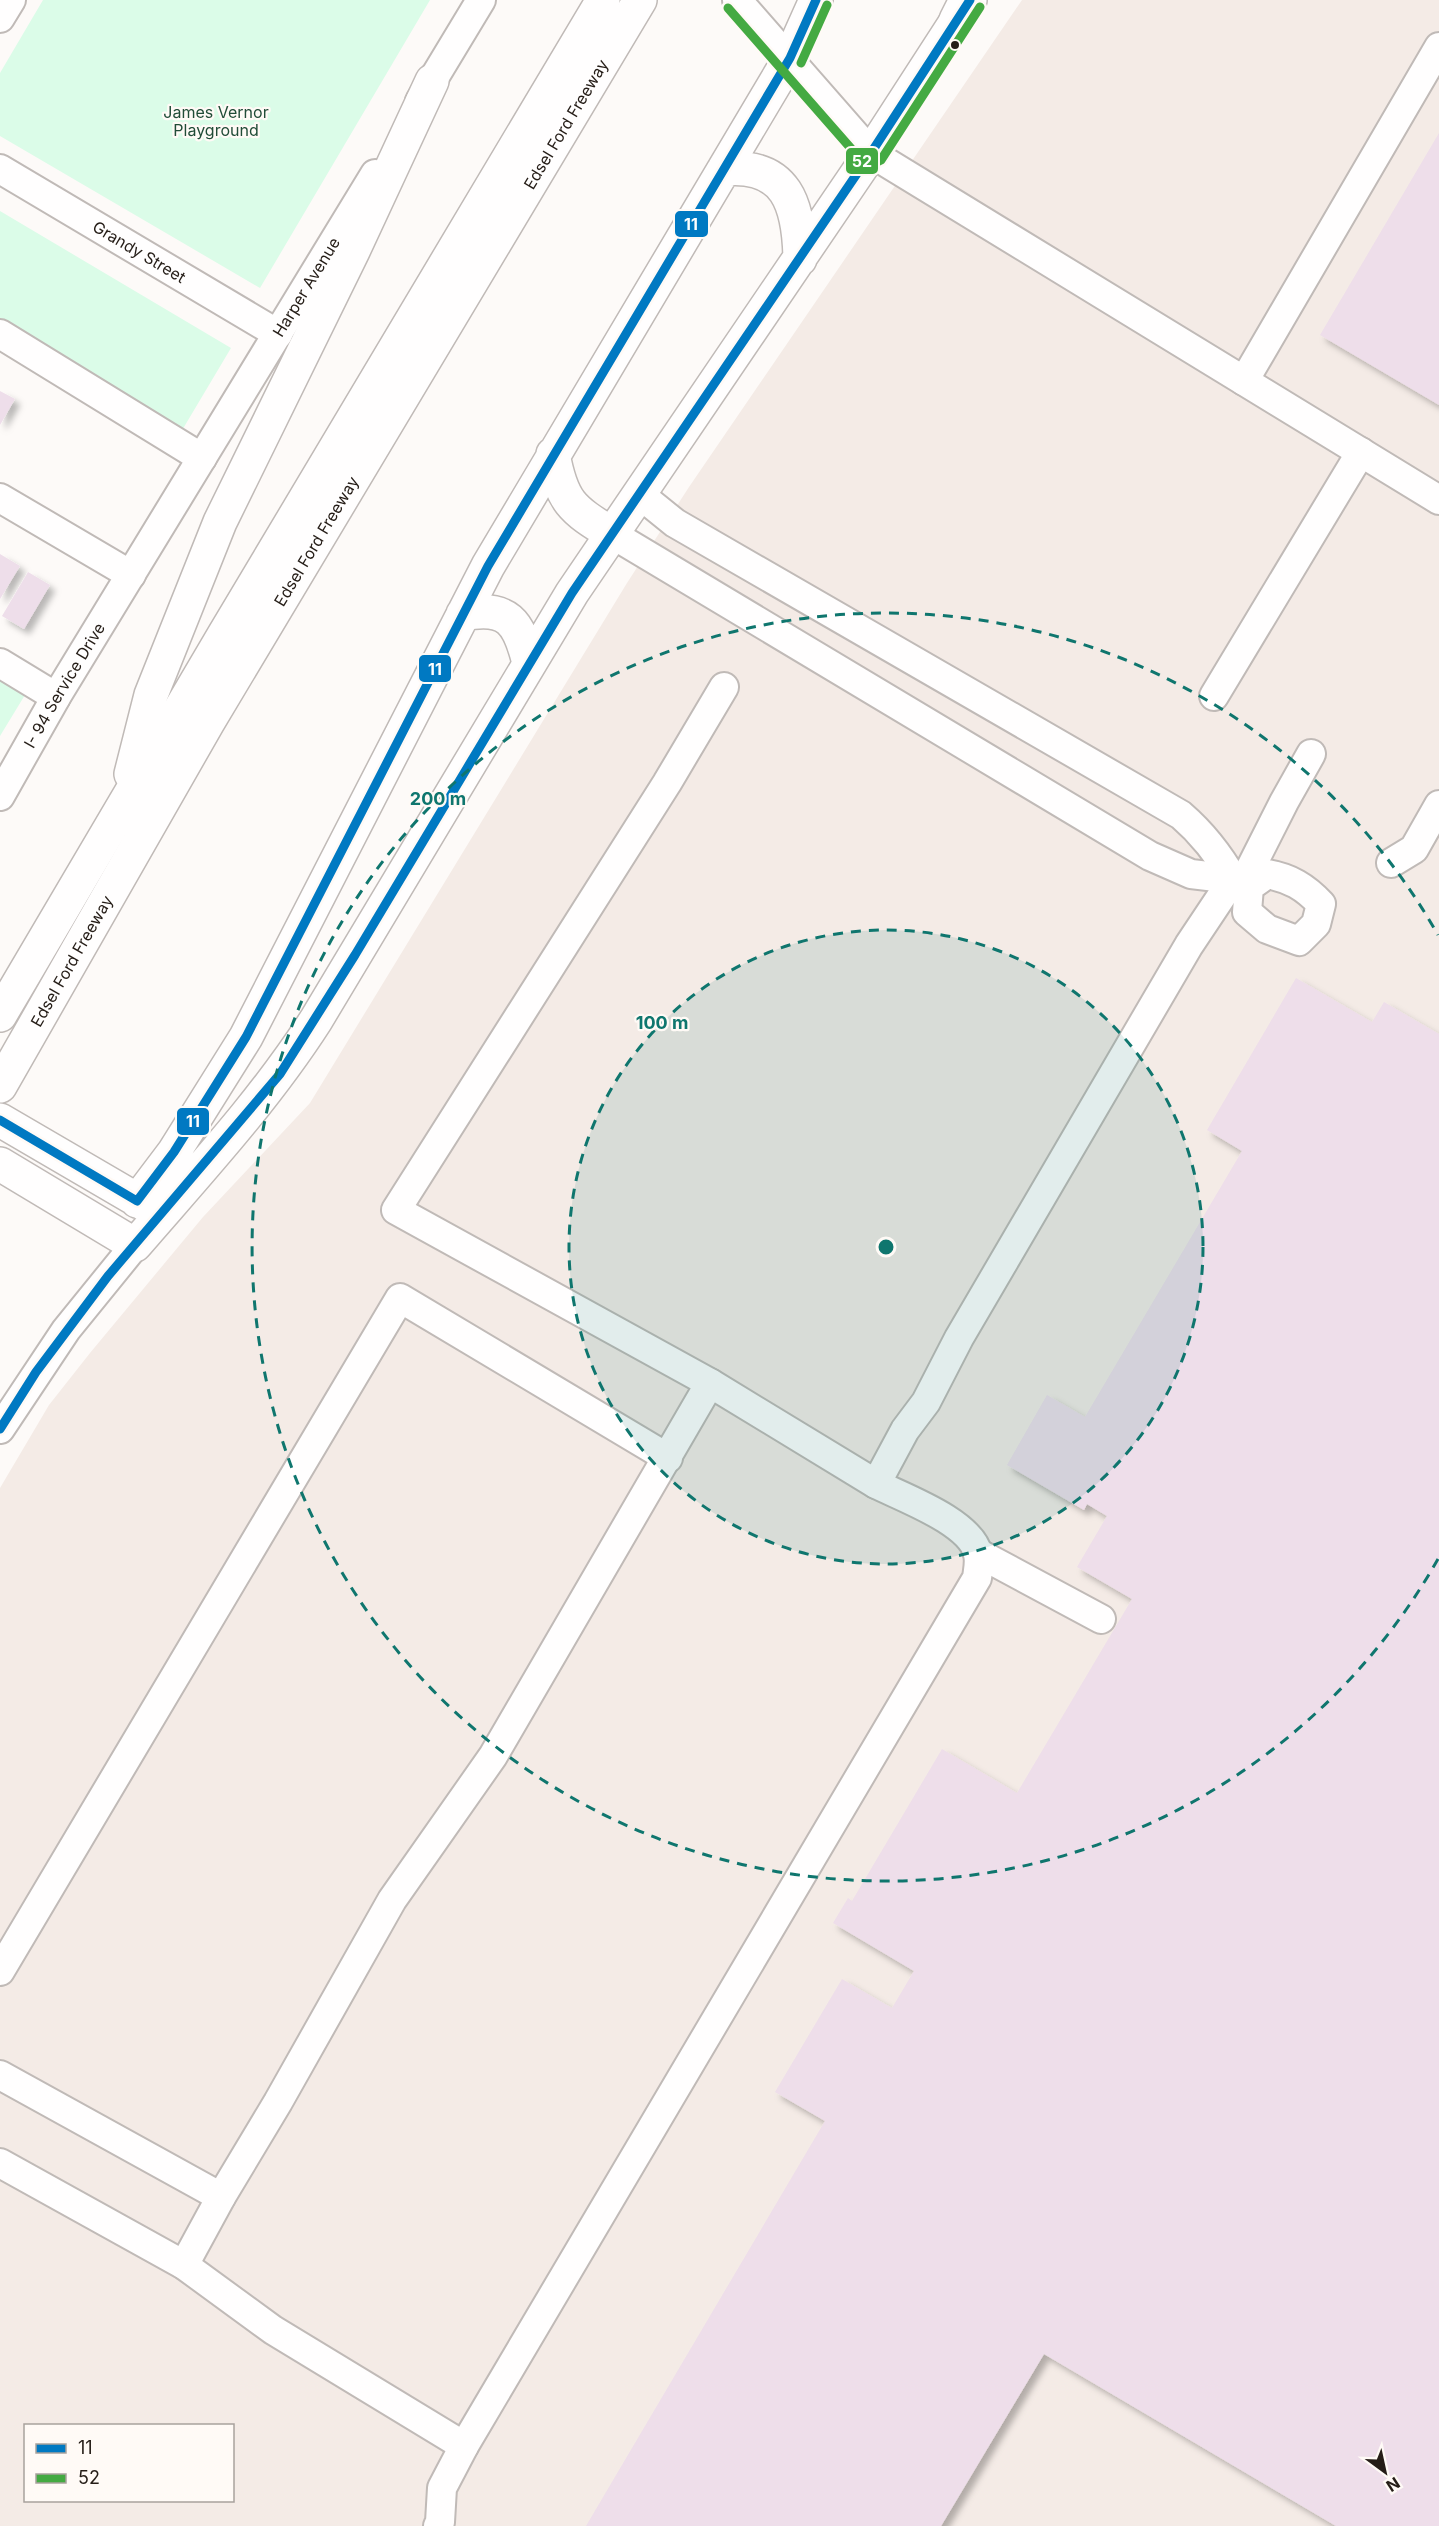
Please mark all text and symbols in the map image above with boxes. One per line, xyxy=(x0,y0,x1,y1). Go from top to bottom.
unlabelled marker xyxy=(949,39,961,51)
street label: Edsel Ford Freeway xyxy=(519,55,612,193)
park label: James Vernor Playground xyxy=(163,102,269,140)
line badge: 52 xyxy=(845,147,879,175)
text: 52 xyxy=(852,151,872,171)
line badge: 11 xyxy=(674,210,709,238)
text: 11 xyxy=(684,214,698,234)
street label: Grandy Street xyxy=(89,216,190,287)
street label: Harper Avenue xyxy=(268,234,344,340)
street label: Edsel Ford Freeway xyxy=(270,472,363,610)
street label: I- 94 Service Drive xyxy=(19,619,109,751)
line badge: 11 xyxy=(418,654,452,683)
text: 11 xyxy=(428,659,442,679)
text: 200 m xyxy=(410,788,466,809)
street label: Edsel Ford Freeway xyxy=(26,892,117,1030)
text: 100 m xyxy=(636,1012,688,1033)
line badge: 11 xyxy=(176,1107,210,1136)
text: 11 xyxy=(186,1111,200,1131)
centre of rings xyxy=(876,1237,896,1257)
legend xyxy=(24,2424,234,2502)
text: 11 xyxy=(78,2437,93,2458)
north arrow xyxy=(1355,2442,1415,2502)
text: 52 xyxy=(78,2467,100,2488)
text: N xyxy=(1383,2473,1404,2496)

